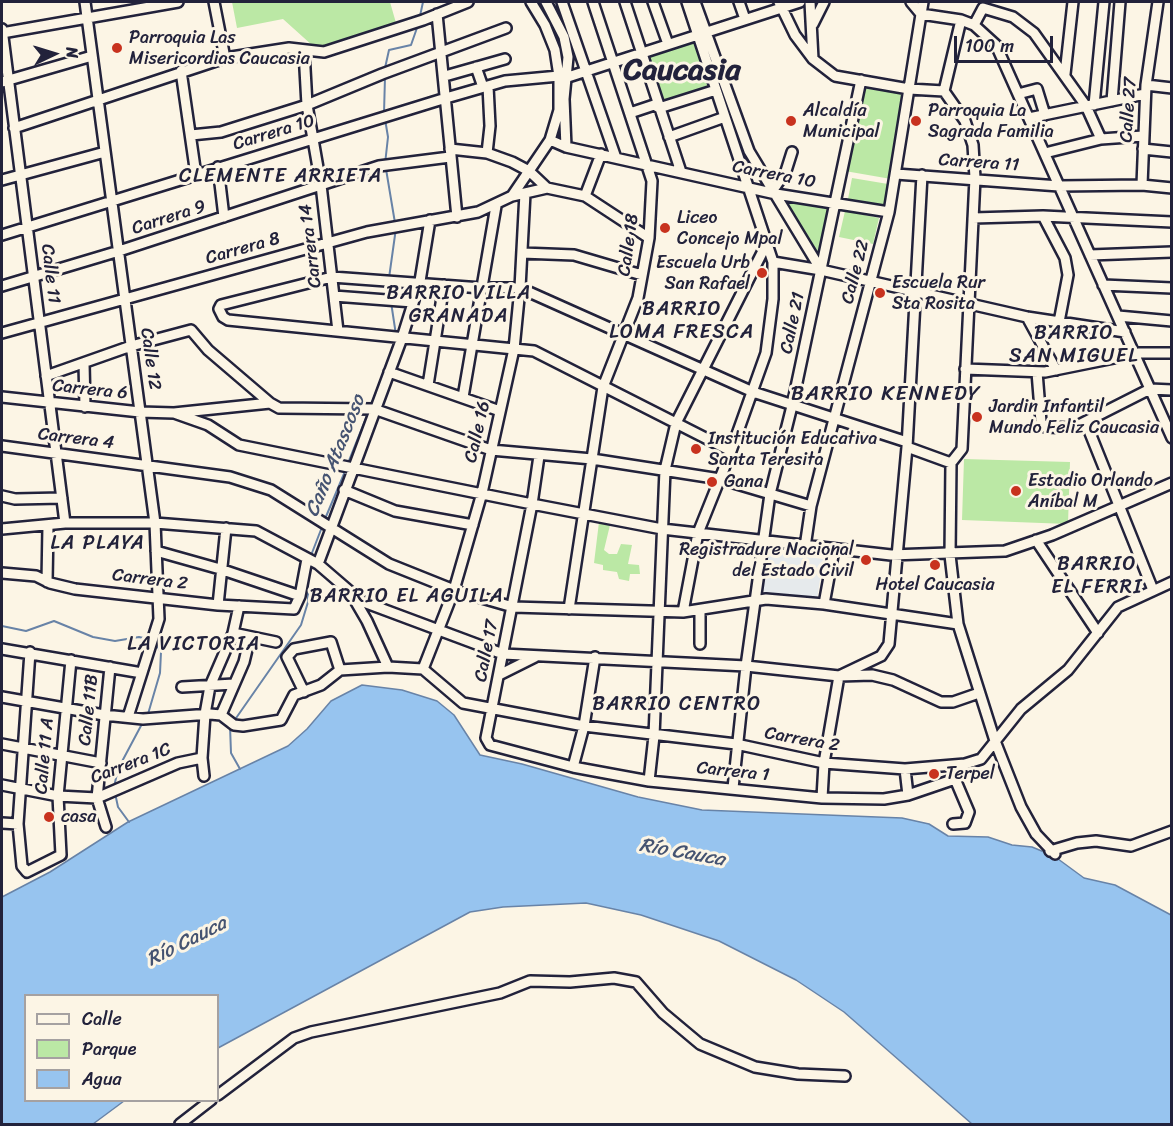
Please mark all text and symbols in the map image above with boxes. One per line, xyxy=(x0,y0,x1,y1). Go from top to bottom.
north arrow xyxy=(24,24,84,84)
scale bar xyxy=(957,24,1056,62)
place label: Parroquia Las Misericordias Caucasia xyxy=(129,27,310,70)
text: 100 m xyxy=(965,30,1014,62)
marker: Parroquia Las Misericordias Caucasia xyxy=(110,41,124,55)
text: N xyxy=(58,46,87,59)
district label: Caucasia xyxy=(623,53,741,89)
street label: Calle 27 xyxy=(1116,77,1142,143)
place label: Alcaldía Municipal xyxy=(803,100,880,142)
place label: Parroquia La Sagrada Familia xyxy=(928,100,1054,142)
street label: Carrera 10 xyxy=(230,110,318,156)
marker: Alcaldía Municipal xyxy=(784,114,798,128)
marker: Parroquia La Sagrada Familia xyxy=(909,114,923,128)
street label: Carrera 11 xyxy=(938,149,1020,177)
street label: Carrera 10 xyxy=(730,156,818,194)
district label: CLEMENTE ARRIETA xyxy=(181,165,381,189)
street label: Carrera 9 xyxy=(129,196,209,240)
street label: Carrera 14 xyxy=(295,203,327,289)
place label: Liceo Concejo Mpal xyxy=(677,207,783,250)
street label: Calle 18 xyxy=(614,212,644,278)
marker: Liceo Concejo Mpal xyxy=(658,221,672,235)
street label: Carrera 8 xyxy=(203,228,283,270)
street label: Calle 22 xyxy=(837,238,875,306)
street label: Calle 11 xyxy=(36,243,64,305)
place label: Escuela Urb San Rafael xyxy=(656,252,750,294)
marker: Escuela Urb San Rafael xyxy=(755,266,769,280)
place label: Escuela Rur Sta Rosita xyxy=(892,272,985,314)
district label: BARRIO VILLA GRANADA xyxy=(387,282,531,329)
marker: Escuela Rur Sta Rosita xyxy=(873,286,887,300)
street label: Calle 21 xyxy=(776,290,810,356)
district label: BARRIO LOMA FRESCA xyxy=(610,298,754,345)
district label: BARRIO SAN MIGUEL xyxy=(1009,322,1139,369)
street label: Calle 12 xyxy=(135,327,165,391)
street label: Carrera 6 xyxy=(51,375,129,405)
district label: BARRIO KENNEDY xyxy=(792,382,980,408)
water label: Caño Atascoso xyxy=(301,392,371,520)
place label: Jardin Infantil Mundo Feliz Caucasia xyxy=(989,396,1159,438)
street label: Calle 16 xyxy=(460,399,496,465)
marker: Jardin Infantil Mundo Feliz Caucasia xyxy=(970,410,984,424)
street label: Carrera 4 xyxy=(37,424,115,454)
place label: Institución Educativa Santa Teresita xyxy=(708,428,877,470)
marker: Institución Educativa Santa Teresita xyxy=(689,442,703,456)
place label: Estadio Orlando Aníbal M xyxy=(1028,470,1153,512)
place label: Gana xyxy=(724,471,763,493)
marker: Gana xyxy=(705,475,719,489)
marker: Estadio Orlando Aníbal M xyxy=(1009,484,1023,498)
district label: LA PLAYA xyxy=(51,532,145,556)
place label: Registradure Nacional del Estado Civil xyxy=(679,539,854,582)
marker: Registradure Nacional del Estado Civil xyxy=(859,553,873,567)
district label: BARRIO EL FERRI xyxy=(1052,553,1142,600)
marker: Hotel Caucasia xyxy=(928,558,942,572)
street label: Carrera 2 xyxy=(111,565,189,595)
place label: Hotel Caucasia xyxy=(875,574,995,596)
district label: BARRIO EL AGUILA xyxy=(312,585,502,609)
street label: Calle 17 xyxy=(470,618,504,684)
district label: LA VICTORIA xyxy=(129,633,259,657)
street label: Calle 11B xyxy=(75,673,103,747)
district label: BARRIO CENTRO xyxy=(594,693,760,717)
street label: Calle 11 A xyxy=(31,717,59,795)
street label: Carrera 2 xyxy=(763,723,841,757)
street label: Carrera 1C xyxy=(88,739,174,789)
street label: Carrera 1 xyxy=(696,757,770,787)
place label: Terpel xyxy=(946,763,995,785)
marker: Terpel xyxy=(927,767,941,781)
place label: casa xyxy=(61,806,96,828)
marker: casa xyxy=(42,810,56,824)
water label: Río Cauca xyxy=(637,834,727,872)
water label: Río Cauca xyxy=(143,912,231,972)
legend xyxy=(24,994,219,1102)
text: Calle xyxy=(82,1003,122,1035)
text: Parque xyxy=(82,1033,136,1065)
text: Agua xyxy=(82,1063,122,1095)

